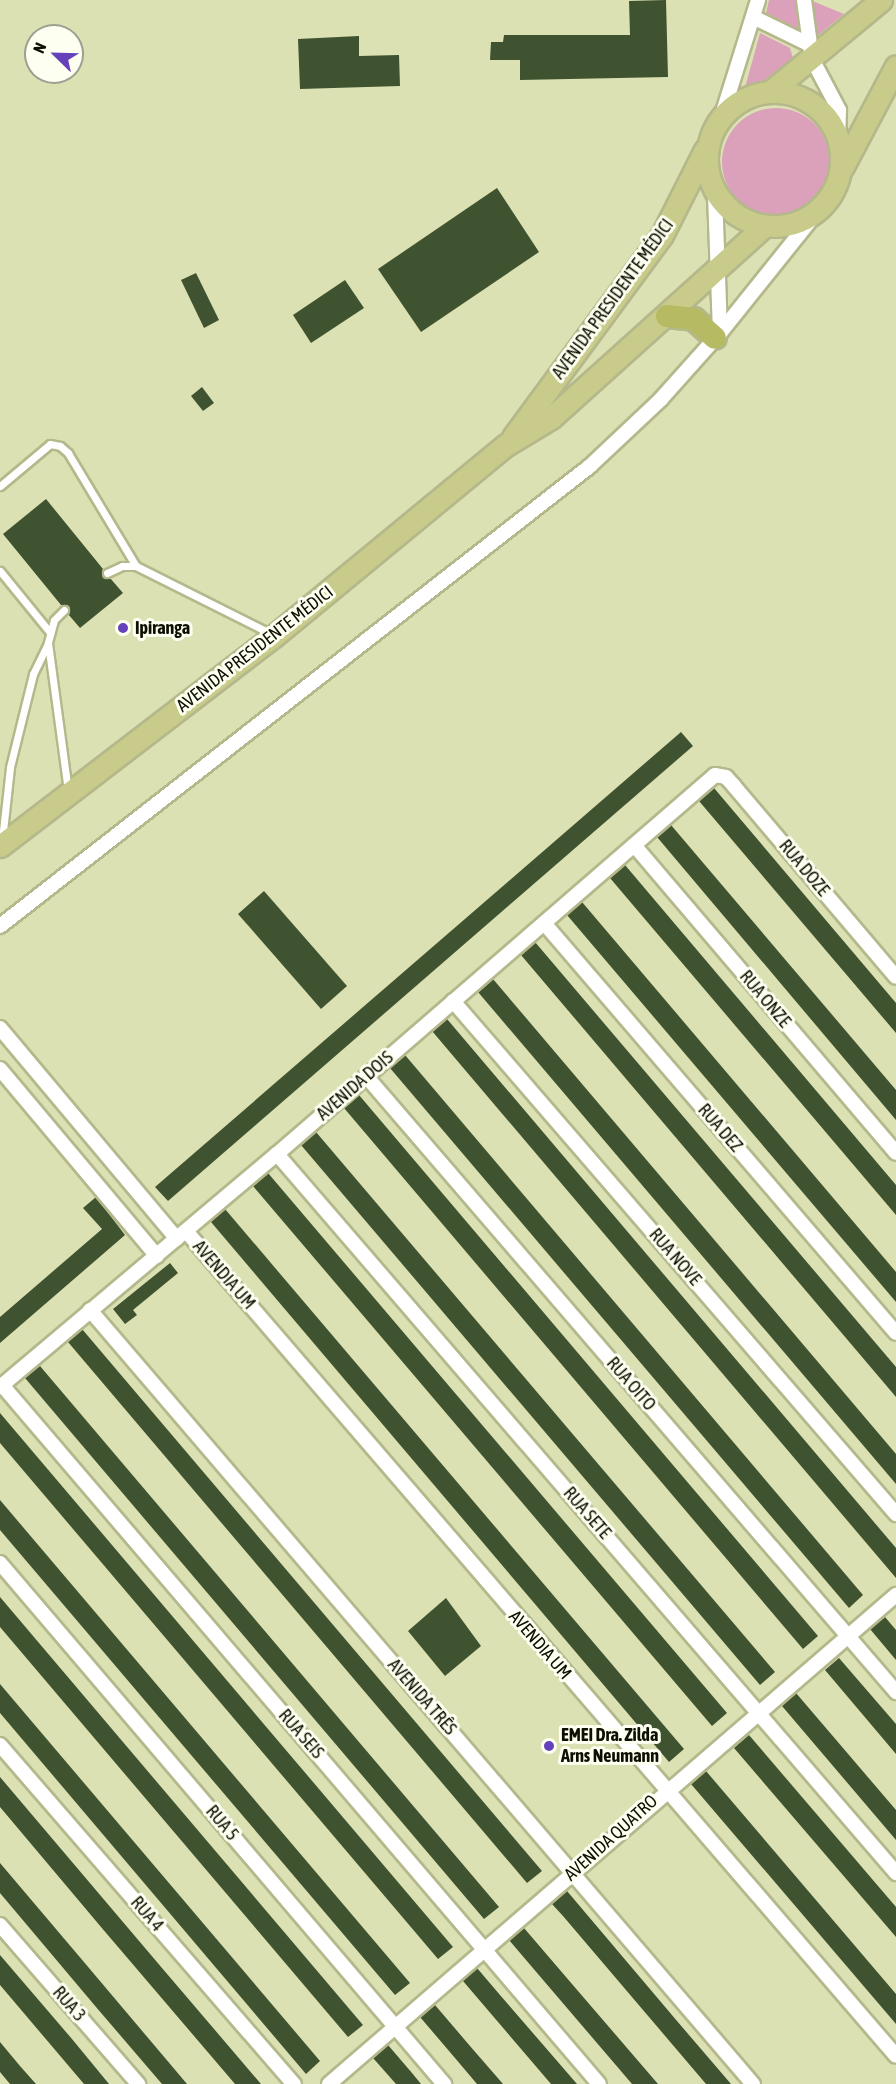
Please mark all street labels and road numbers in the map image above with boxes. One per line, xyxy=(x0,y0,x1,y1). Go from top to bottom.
street label: AVENIDA PRESIDENTE MÉDICI xyxy=(548,215,678,383)
street label: AVENIDA PRESIDENTE MÉDICI xyxy=(172,581,338,717)
street label: RUA DOZE xyxy=(774,835,834,901)
street label: RUA ONZE xyxy=(735,966,795,1032)
street label: AVENIDA DOIS xyxy=(312,1047,398,1125)
street label: RUA DEZ xyxy=(693,1099,747,1157)
street label: RUA NOVE xyxy=(644,1224,706,1290)
street label: AVENDIA UM xyxy=(188,1236,260,1314)
street label: RUA OITO xyxy=(602,1353,660,1415)
street label: RUA SETE xyxy=(559,1483,615,1543)
street label: AVENDIA UM xyxy=(504,1606,576,1684)
street label: AVENIDA TRÊS xyxy=(383,1655,461,1739)
street label: RUA SEIS xyxy=(274,1705,328,1763)
street label: AVENIDA QUATRO xyxy=(560,1790,662,1886)
street label: RUA 5 xyxy=(201,1801,243,1845)
street label: RUA 4 xyxy=(126,1892,168,1936)
street label: RUA 3 xyxy=(48,1982,90,2026)

